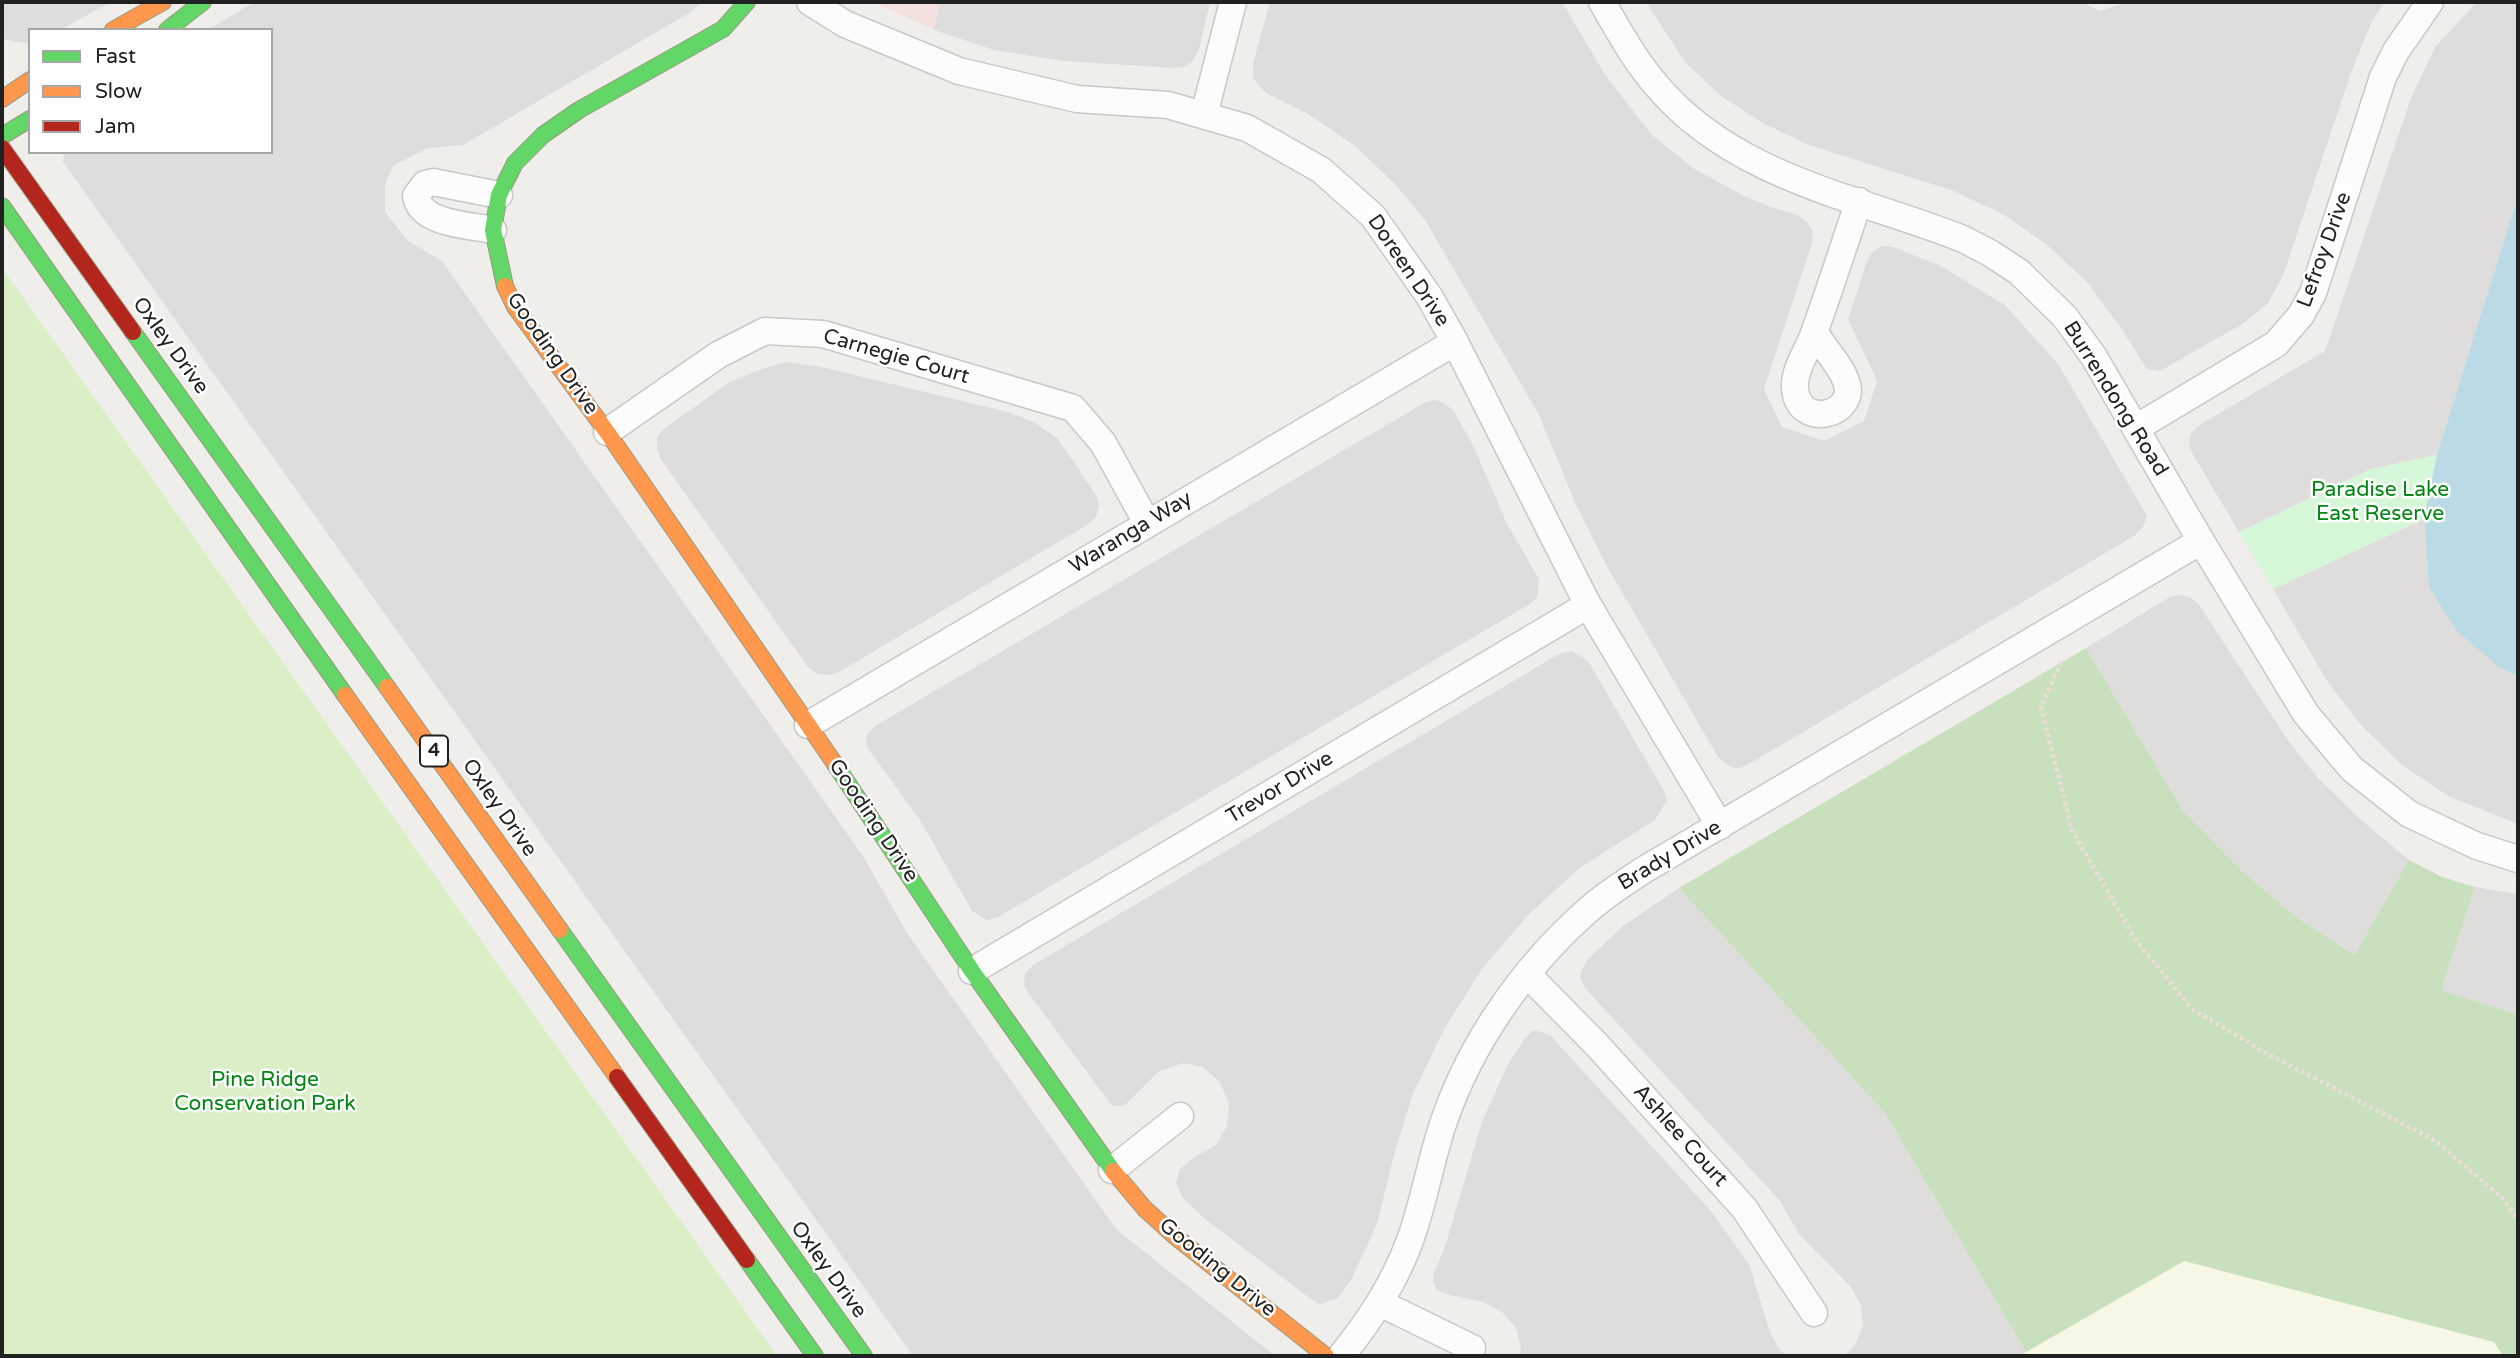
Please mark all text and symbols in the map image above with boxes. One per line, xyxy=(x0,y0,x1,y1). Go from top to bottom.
legend xyxy=(28,28,273,154)
text: Fast xyxy=(95,44,136,69)
text: Slow xyxy=(95,79,142,104)
text: Jam xyxy=(95,114,136,139)
street label: Lefroy Drive xyxy=(2292,189,2358,311)
street label: Doreen Drive xyxy=(1361,210,1455,332)
street label: Gooding Drive xyxy=(501,288,603,420)
street label: Oxley Drive xyxy=(126,293,214,399)
street label: Burrendong Road xyxy=(2057,317,2173,481)
street label: Carnegie Court xyxy=(820,324,972,390)
park label: Paradise Lake East Reserve xyxy=(2311,477,2449,527)
street label: Waranga Way xyxy=(1065,487,1197,579)
road number: 4 xyxy=(420,736,448,766)
street label: Trevor Drive xyxy=(1222,746,1338,830)
street label: Oxley Drive xyxy=(456,754,542,862)
street label: Gooding Drive xyxy=(823,755,923,887)
street label: Brady Drive xyxy=(1614,815,1726,897)
park label: Pine Ridge Conservation Park xyxy=(174,1067,356,1117)
street label: Ashlee Court xyxy=(1628,1080,1732,1192)
street label: Gooding Drive xyxy=(1153,1213,1281,1323)
street label: Oxley Drive xyxy=(784,1217,872,1323)

